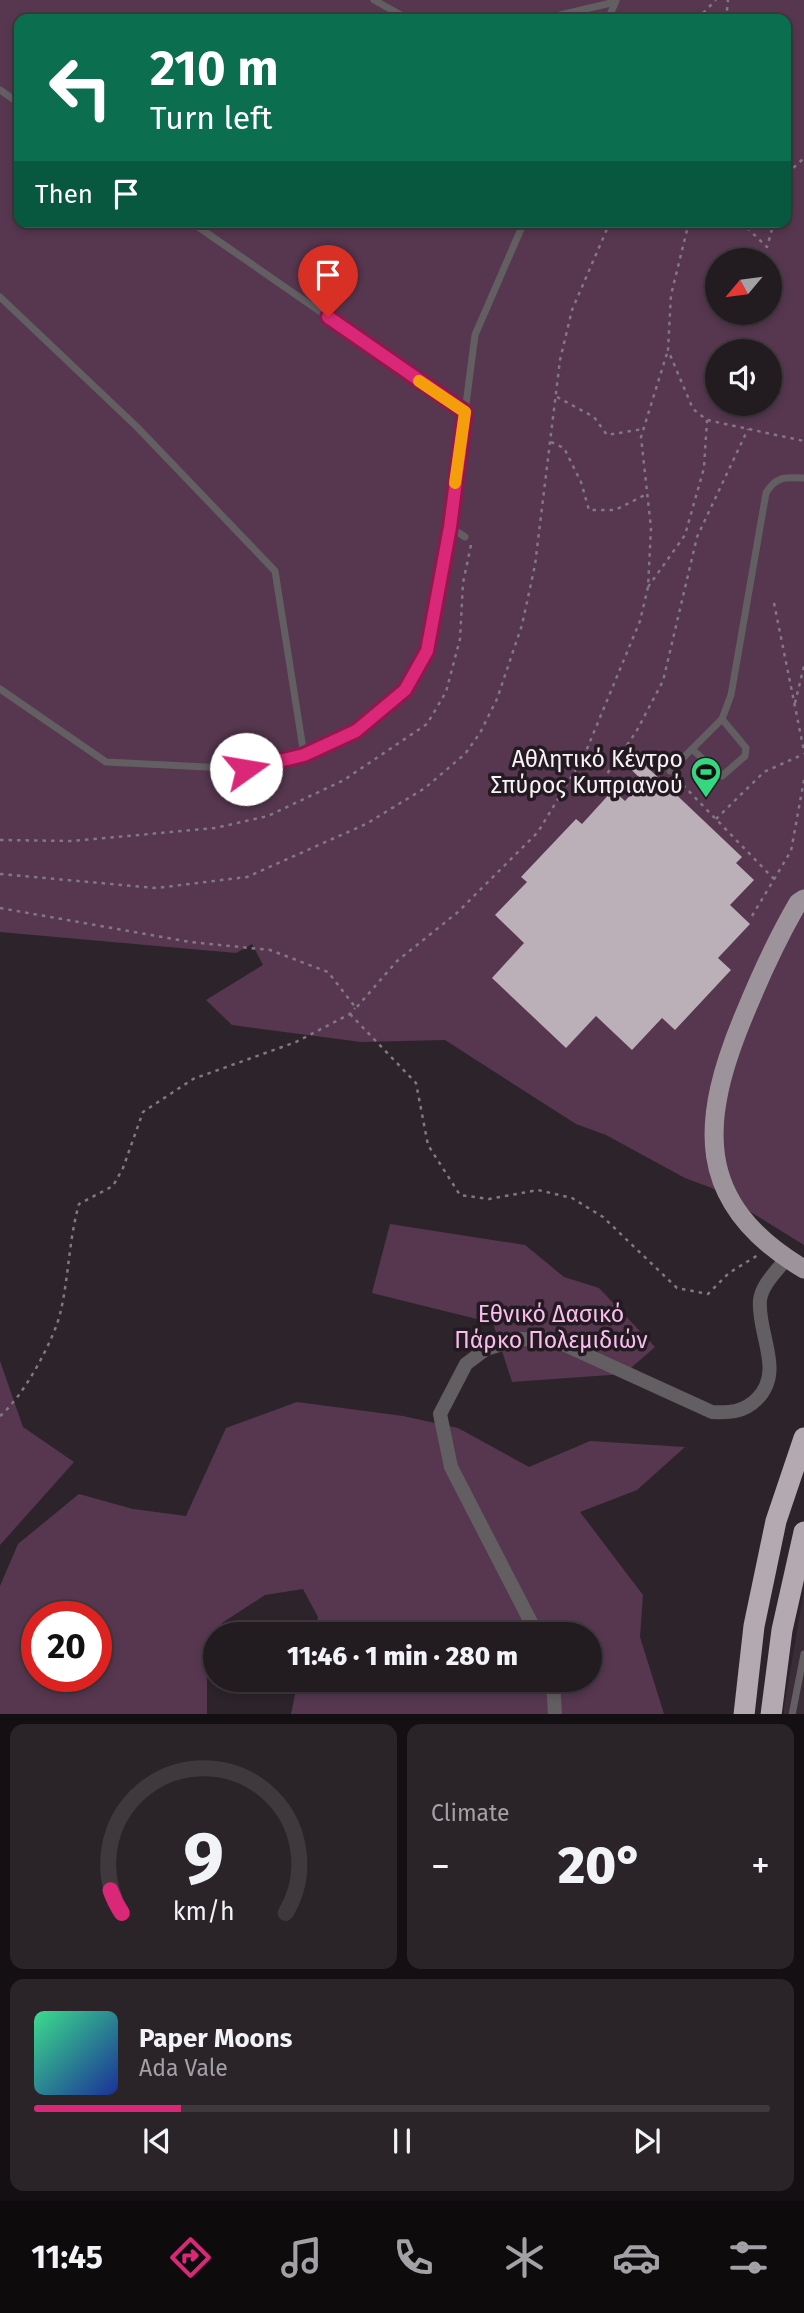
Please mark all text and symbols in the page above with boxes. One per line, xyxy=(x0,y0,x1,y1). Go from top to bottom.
text: 210 m xyxy=(150,39,279,98)
icon: left xyxy=(35,42,126,133)
text: Turn left xyxy=(150,99,272,137)
icon: arrive xyxy=(107,175,145,213)
text: Then xyxy=(35,179,93,210)
pin xyxy=(298,245,358,317)
north arrow xyxy=(705,248,782,326)
map controls xyxy=(705,248,782,416)
icon: arrive xyxy=(309,256,347,294)
button: sound xyxy=(705,339,782,416)
position arrow xyxy=(209,732,283,806)
place label: Αθλητικό Κέντρο Σπύρος Κυπριανού xyxy=(490,745,683,799)
sports icon: Αθλητικό Κέντρο Σπύρος Κυπριανού xyxy=(689,755,723,799)
park label: Εθνικό Δασικό Πάρκο Πολεμιδιών xyxy=(454,1300,648,1354)
speed limit sign: 20 xyxy=(21,1601,112,1692)
text: 11:46 · 1 min · 280 m xyxy=(287,1641,518,1672)
text: Climate xyxy=(431,1799,510,1827)
text: 9 xyxy=(183,1815,224,1902)
text: 20° xyxy=(558,1834,643,1897)
text: − xyxy=(431,1843,450,1889)
text: + xyxy=(751,1843,770,1889)
text: km/h xyxy=(173,1896,234,1926)
text: Paper Moons xyxy=(139,2023,292,2054)
text: Ada Vale xyxy=(139,2054,228,2082)
icon: previous xyxy=(138,2122,176,2160)
icon: pause xyxy=(383,2122,421,2160)
icon: next xyxy=(628,2122,666,2160)
icon: directions xyxy=(166,2233,215,2282)
icon: music xyxy=(277,2233,326,2282)
icon: phone xyxy=(389,2233,438,2282)
icon: climate xyxy=(500,2233,549,2282)
icon: car xyxy=(612,2233,661,2282)
icon: filters xyxy=(724,2233,773,2282)
text: 11:45 xyxy=(31,2238,103,2276)

